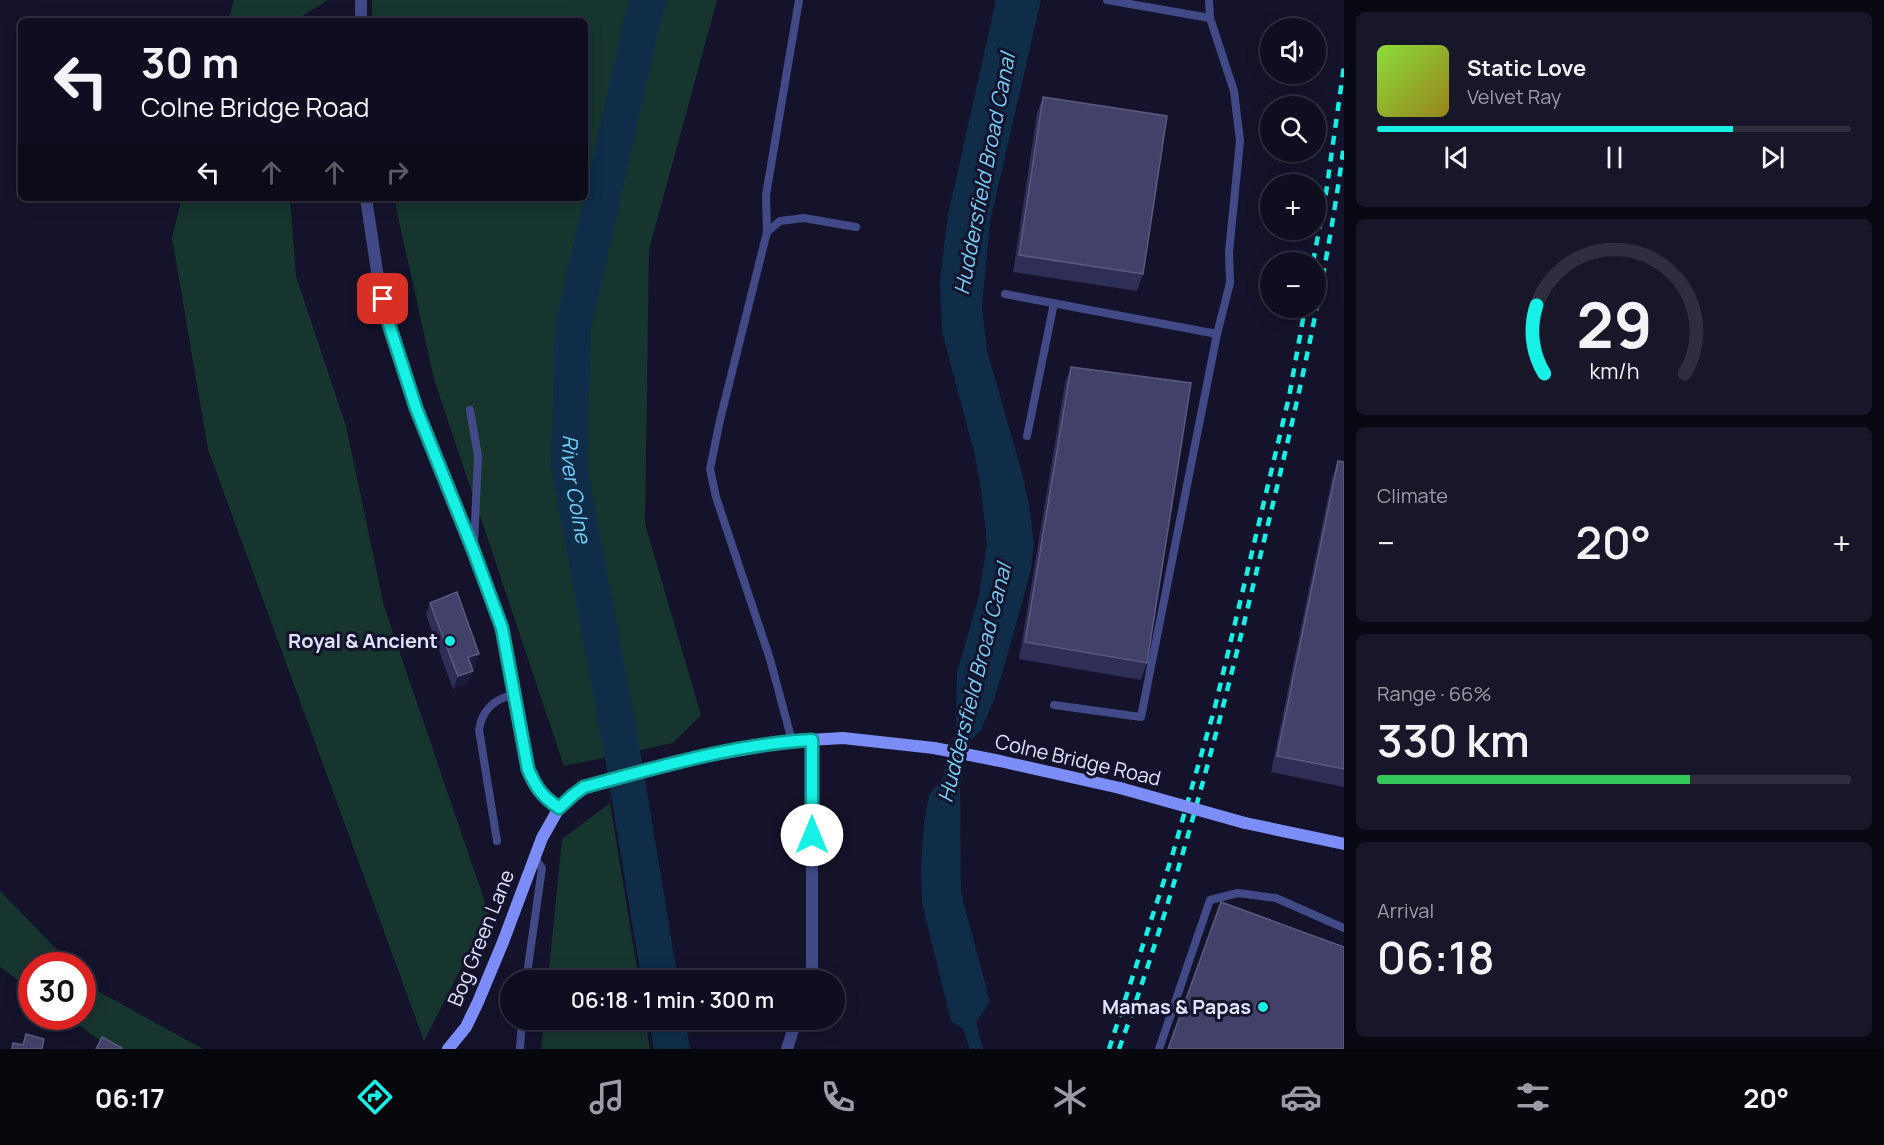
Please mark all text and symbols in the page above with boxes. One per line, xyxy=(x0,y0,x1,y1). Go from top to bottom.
map controls xyxy=(1260,18,1326,318)
button: sound xyxy=(1260,18,1326,84)
text: 30 m xyxy=(141,33,239,91)
icon: left xyxy=(42,42,120,120)
water label: Huddersfield Broad Canal xyxy=(947,48,1022,297)
text: Static Love xyxy=(1467,53,1586,83)
text: Velvet Ray xyxy=(1467,83,1561,110)
text: Colne Bridge Road xyxy=(141,88,369,125)
button: search xyxy=(1260,96,1326,162)
icon: previous xyxy=(1440,141,1473,174)
icon: pause xyxy=(1598,141,1631,174)
icon: next xyxy=(1756,141,1789,174)
icon: left xyxy=(192,156,225,189)
icon: ahead xyxy=(255,156,288,189)
icon: ahead xyxy=(318,156,351,189)
icon: right xyxy=(381,156,414,189)
button: + xyxy=(1260,174,1326,240)
button: − xyxy=(1260,252,1326,318)
pin xyxy=(357,273,408,324)
text: 29 xyxy=(1576,281,1652,367)
icon: arrive xyxy=(366,282,399,315)
text: km/h xyxy=(1589,357,1639,386)
water label: River Colne xyxy=(556,434,598,547)
text: Climate xyxy=(1377,482,1448,509)
text: 20° xyxy=(1576,511,1651,573)
text: − xyxy=(1377,520,1395,565)
text: + xyxy=(1832,520,1851,565)
water label: Huddersfield Broad Canal xyxy=(931,557,1018,805)
place label: Royal & Ancient xyxy=(288,627,438,654)
marker: Royal & Ancient xyxy=(443,634,457,648)
text: Range · 66% xyxy=(1377,680,1492,707)
text: 330 km xyxy=(1377,709,1530,771)
street label: Colne Bridge Road xyxy=(993,727,1164,792)
position arrow xyxy=(780,803,844,867)
street label: Bog Green Lane xyxy=(441,866,520,1010)
text: Arrival xyxy=(1377,897,1434,924)
text: 06:18 xyxy=(1377,926,1495,988)
speed limit sign: 30 xyxy=(18,952,96,1030)
text: 06:18 · 1 min · 300 m xyxy=(571,985,774,1015)
place label: Mamas & Papas xyxy=(1102,993,1251,1020)
marker: Mamas & Papas xyxy=(1256,1000,1270,1014)
icon: directions xyxy=(354,1076,396,1118)
icon: music xyxy=(586,1076,628,1118)
icon: phone xyxy=(817,1076,859,1118)
icon: climate xyxy=(1049,1076,1091,1118)
icon: car xyxy=(1280,1076,1322,1118)
icon: filters xyxy=(1512,1076,1554,1118)
text: 06:17 xyxy=(95,1079,165,1116)
text: 20° xyxy=(1743,1079,1789,1116)

